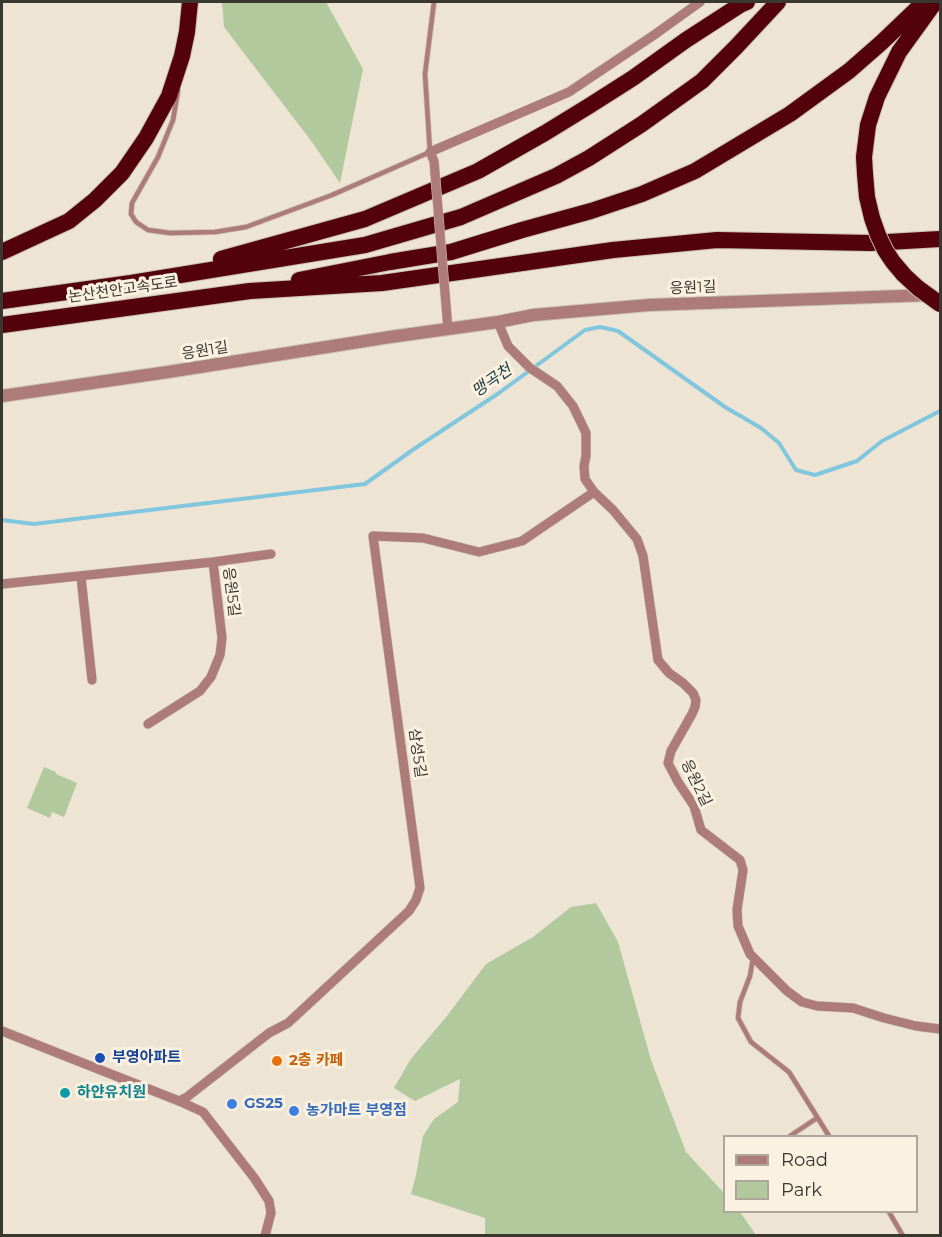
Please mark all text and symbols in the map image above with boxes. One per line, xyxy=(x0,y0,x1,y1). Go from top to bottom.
street label: 논산천안고속도로 xyxy=(67,273,179,307)
street label: 응원1길 xyxy=(669,278,717,298)
street label: 응원1길 xyxy=(180,338,230,364)
water label: 맹곡천 xyxy=(468,360,516,402)
street label: 응원5길 xyxy=(219,566,243,618)
street label: 삼성5길 xyxy=(405,727,429,779)
street label: 응원2길 xyxy=(677,757,715,809)
place label: 부영아파트 xyxy=(112,1049,181,1067)
marker: 부영아파트 xyxy=(93,1051,107,1065)
place label: 2층 카페 xyxy=(289,1052,343,1070)
marker: 2층 카페 xyxy=(270,1054,284,1068)
place label: 하얀유치원 xyxy=(77,1084,146,1102)
marker: 하얀유치원 xyxy=(58,1086,72,1100)
place label: GS25 xyxy=(244,1095,283,1113)
marker: GS25 xyxy=(225,1097,239,1111)
place label: 농가마트 부영점 xyxy=(306,1102,407,1120)
marker: 농가마트 부영점 xyxy=(287,1104,301,1118)
legend xyxy=(723,1135,918,1213)
text: Road xyxy=(781,1149,828,1171)
text: Park xyxy=(781,1179,822,1201)

